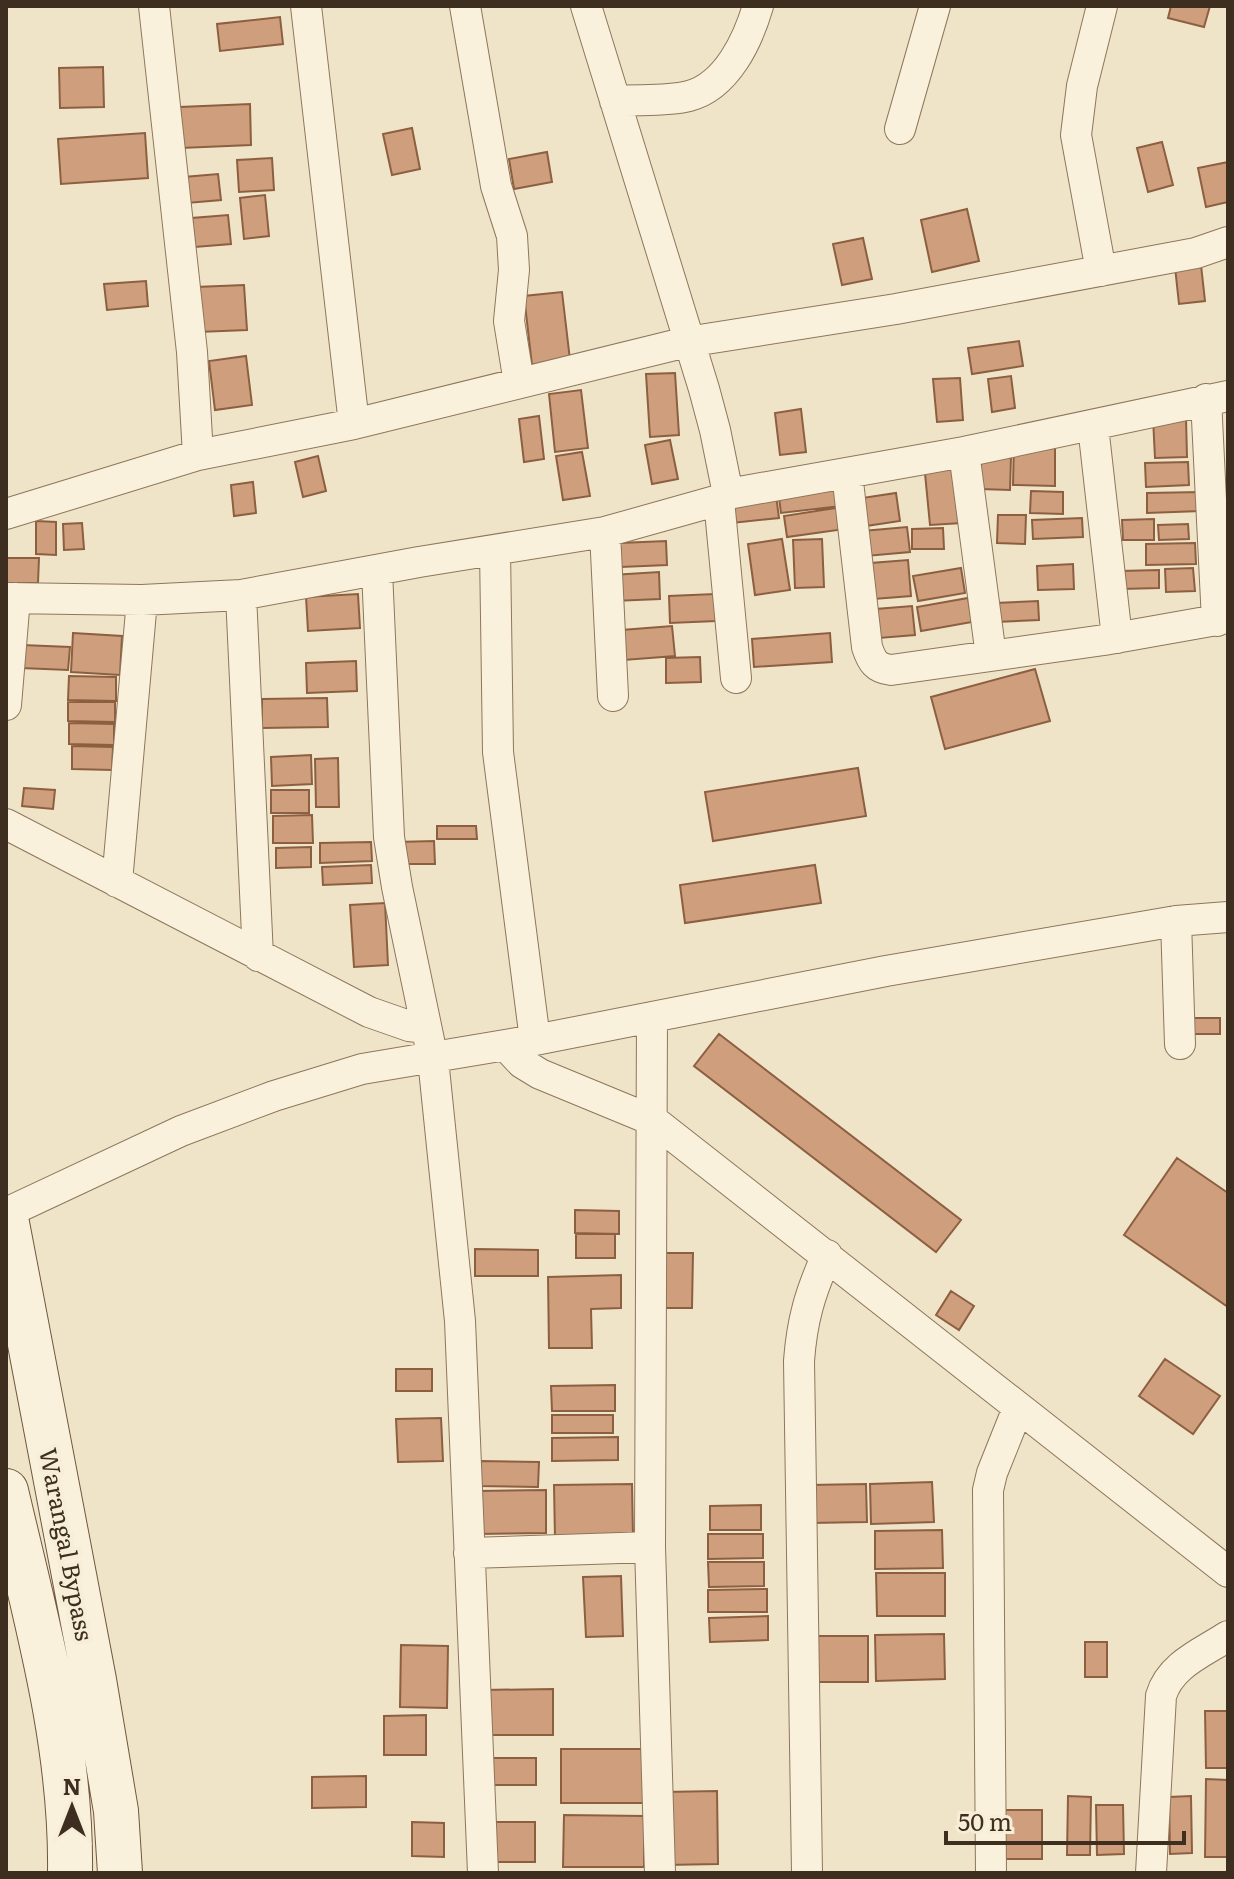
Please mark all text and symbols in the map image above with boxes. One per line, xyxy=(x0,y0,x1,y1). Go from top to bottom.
street label: Warangal Bypass xyxy=(32,1445,104,1644)
north arrow xyxy=(32,1767,112,1847)
text: N xyxy=(63,1769,81,1802)
scale bar xyxy=(946,1795,1184,1845)
text: 50 m xyxy=(958,1803,1012,1838)

